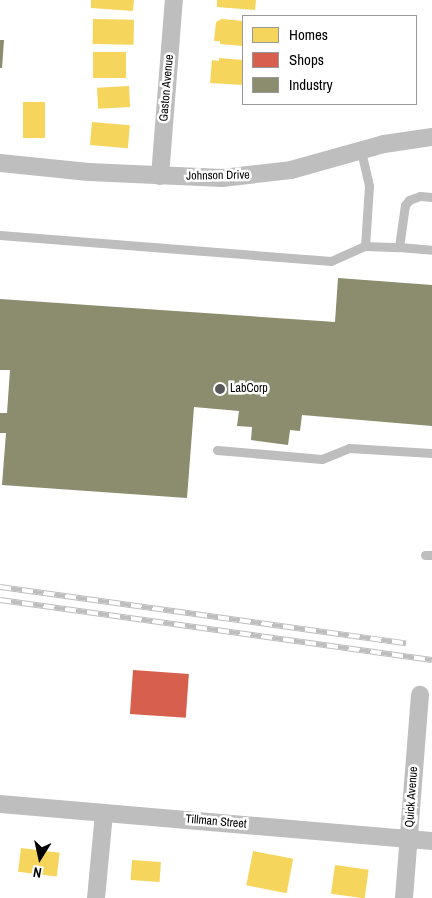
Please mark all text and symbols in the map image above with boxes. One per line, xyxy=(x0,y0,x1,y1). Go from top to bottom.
legend xyxy=(242,15,417,105)
text: Homes xyxy=(289,24,328,45)
text: Shops xyxy=(289,49,324,70)
street label: Gaston Avenue xyxy=(157,54,177,122)
text: Industry xyxy=(289,74,333,95)
street label: Johnson Drive xyxy=(186,168,250,184)
place label: LabCorp xyxy=(230,382,268,396)
marker: LabCorp xyxy=(214,383,226,395)
street label: Quick Avenue xyxy=(403,766,421,828)
street label: Tillman Street xyxy=(185,812,247,832)
north arrow xyxy=(15,833,65,883)
text: N xyxy=(32,863,43,882)

